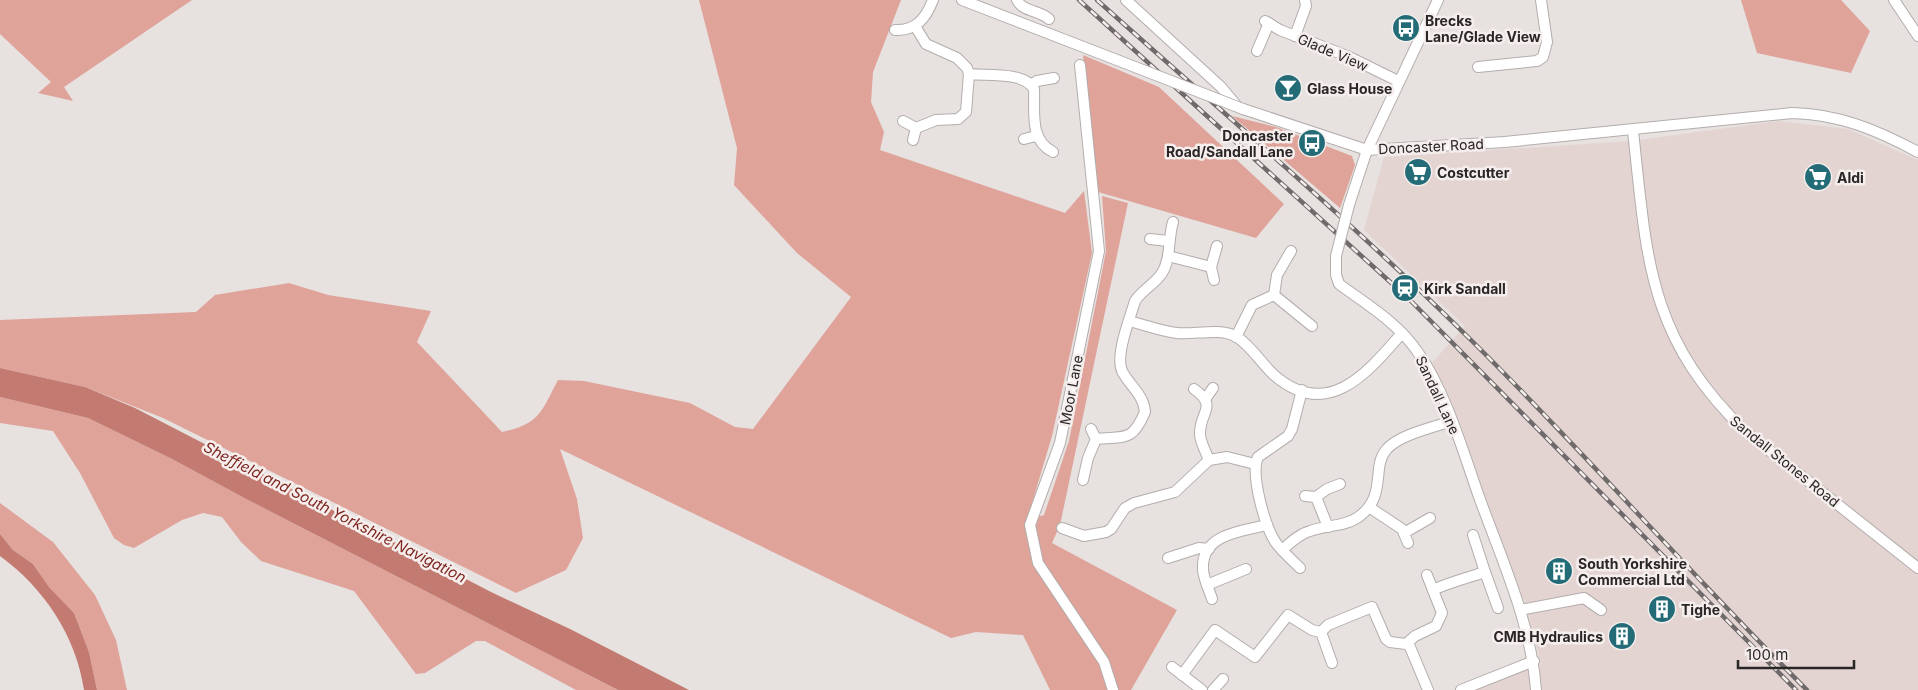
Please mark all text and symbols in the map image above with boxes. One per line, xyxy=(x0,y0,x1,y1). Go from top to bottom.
place label: Brecks Lane/Glade View xyxy=(1425,12,1541,45)
bus stop icon: Brecks Lane/Glade View xyxy=(1391,13,1421,43)
street label: Glade View xyxy=(1295,30,1371,74)
bar icon: Glass House xyxy=(1273,73,1303,103)
place label: Glass House xyxy=(1307,80,1392,97)
place label: Doncaster Road/Sandall Lane xyxy=(1166,127,1293,160)
bus stop icon: Doncaster Road/Sandall Lane xyxy=(1297,128,1327,158)
street label: Doncaster Road xyxy=(1378,135,1484,157)
supermarket icon: Costcutter xyxy=(1403,157,1433,187)
supermarket icon: Aldi xyxy=(1803,162,1833,192)
place label: Costcutter xyxy=(1437,164,1510,181)
place label: Aldi xyxy=(1837,169,1864,186)
station icon: Kirk Sandall xyxy=(1390,273,1420,303)
place label: Kirk Sandall xyxy=(1424,280,1506,297)
street label: Sandall Lane xyxy=(1412,353,1464,437)
street label: Moor Lane xyxy=(1056,354,1086,426)
street label: Sandall Stones Road xyxy=(1727,412,1843,510)
water label: Sheffield and South Yorkshire Navigation xyxy=(201,437,470,587)
place label: South Yorkshire Commercial Ltd xyxy=(1578,555,1687,588)
building icon: South Yorkshire Commercial Ltd xyxy=(1544,556,1574,586)
building icon: Tighe xyxy=(1647,594,1677,624)
place label: Tighe xyxy=(1681,601,1720,618)
building icon: CMB Hydraulics xyxy=(1607,621,1637,651)
place label: CMB Hydraulics xyxy=(1493,628,1603,645)
scale bar xyxy=(1738,638,1854,670)
text: 100 m xyxy=(1746,645,1788,664)

